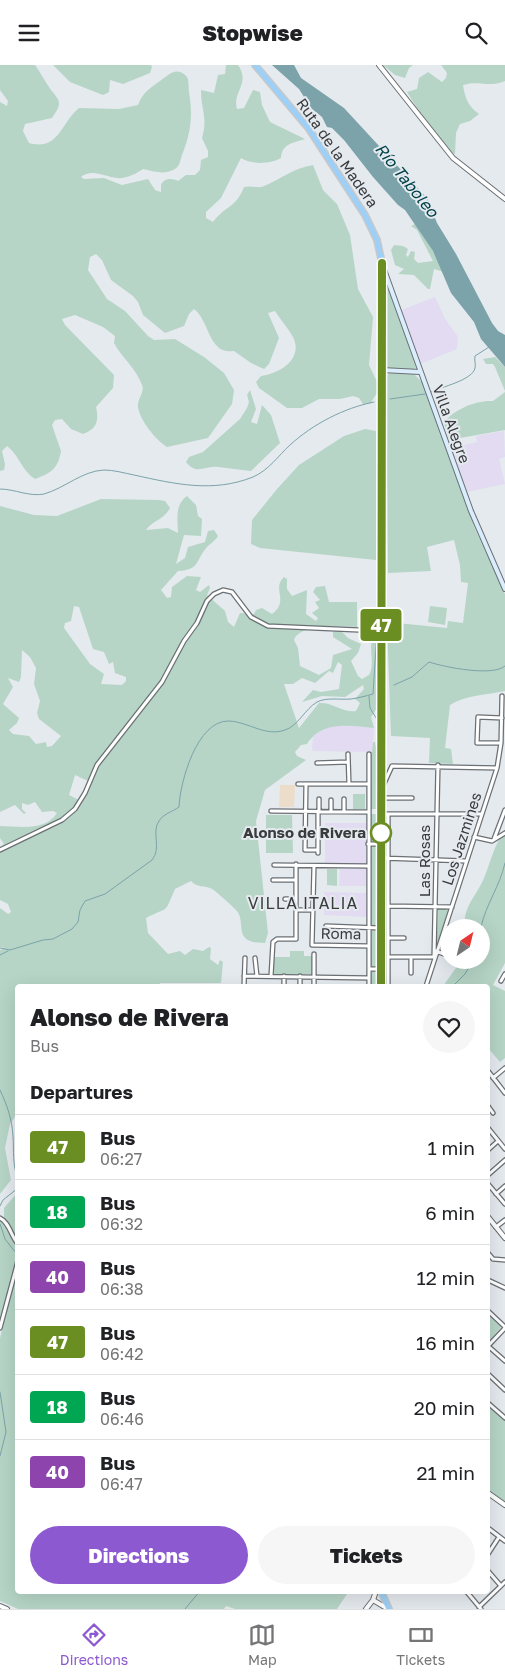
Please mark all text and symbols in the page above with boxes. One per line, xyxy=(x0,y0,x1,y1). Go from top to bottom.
icon: menu xyxy=(15,19,43,47)
text: Stopwise xyxy=(202,19,303,46)
icon: search xyxy=(462,19,490,47)
street label: Ruta de la Madera xyxy=(293,94,382,211)
water label: Río Taboleo xyxy=(371,139,444,222)
street label: Villa Alegre xyxy=(429,382,475,466)
line badge: 47 xyxy=(358,609,404,641)
text: 47 xyxy=(370,614,392,636)
street label: Los Jazmines xyxy=(438,790,485,887)
marker: Alonso de Rivera xyxy=(370,822,392,844)
place label: Alonso de Rivera xyxy=(243,823,366,841)
street label: Las Rosas xyxy=(415,825,433,897)
district label: VILLA ITALIA xyxy=(248,893,358,913)
north arrow xyxy=(440,919,490,969)
map controls xyxy=(440,919,490,969)
street label: Roma xyxy=(320,924,362,942)
button: heart xyxy=(423,1001,475,1053)
text: Alonso de Rivera xyxy=(30,1002,229,1031)
text: Bus xyxy=(30,1036,59,1056)
text: Departures xyxy=(30,1080,133,1103)
text: Bus xyxy=(100,1126,135,1149)
text: 47 xyxy=(47,1136,68,1158)
text: 1 min xyxy=(427,1136,475,1159)
text: 06:27 xyxy=(100,1149,142,1169)
text: Bus xyxy=(100,1191,135,1214)
text: 18 xyxy=(47,1201,68,1223)
text: 6 min xyxy=(425,1201,475,1224)
text: 06:32 xyxy=(100,1214,143,1234)
text: Bus xyxy=(100,1256,135,1279)
text: 40 xyxy=(46,1266,69,1288)
text: 12 min xyxy=(416,1266,475,1289)
text: 06:38 xyxy=(100,1279,144,1299)
text: Bus xyxy=(100,1321,135,1344)
text: 47 xyxy=(47,1331,68,1353)
text: 16 min xyxy=(416,1331,475,1354)
text: 06:42 xyxy=(100,1344,143,1364)
text: Bus xyxy=(100,1386,135,1409)
text: 18 xyxy=(47,1396,68,1418)
text: 20 min xyxy=(414,1396,475,1419)
text: 06:46 xyxy=(100,1409,144,1429)
text: Bus xyxy=(100,1451,135,1474)
text: 40 xyxy=(46,1461,69,1483)
text: 21 min xyxy=(416,1461,475,1484)
text: 06:47 xyxy=(100,1474,143,1494)
button: Directions xyxy=(30,1526,248,1584)
button: Tickets xyxy=(258,1526,475,1584)
tab: Directions xyxy=(60,1621,128,1668)
tab: Map xyxy=(248,1621,277,1668)
tab: Tickets xyxy=(396,1621,445,1668)

